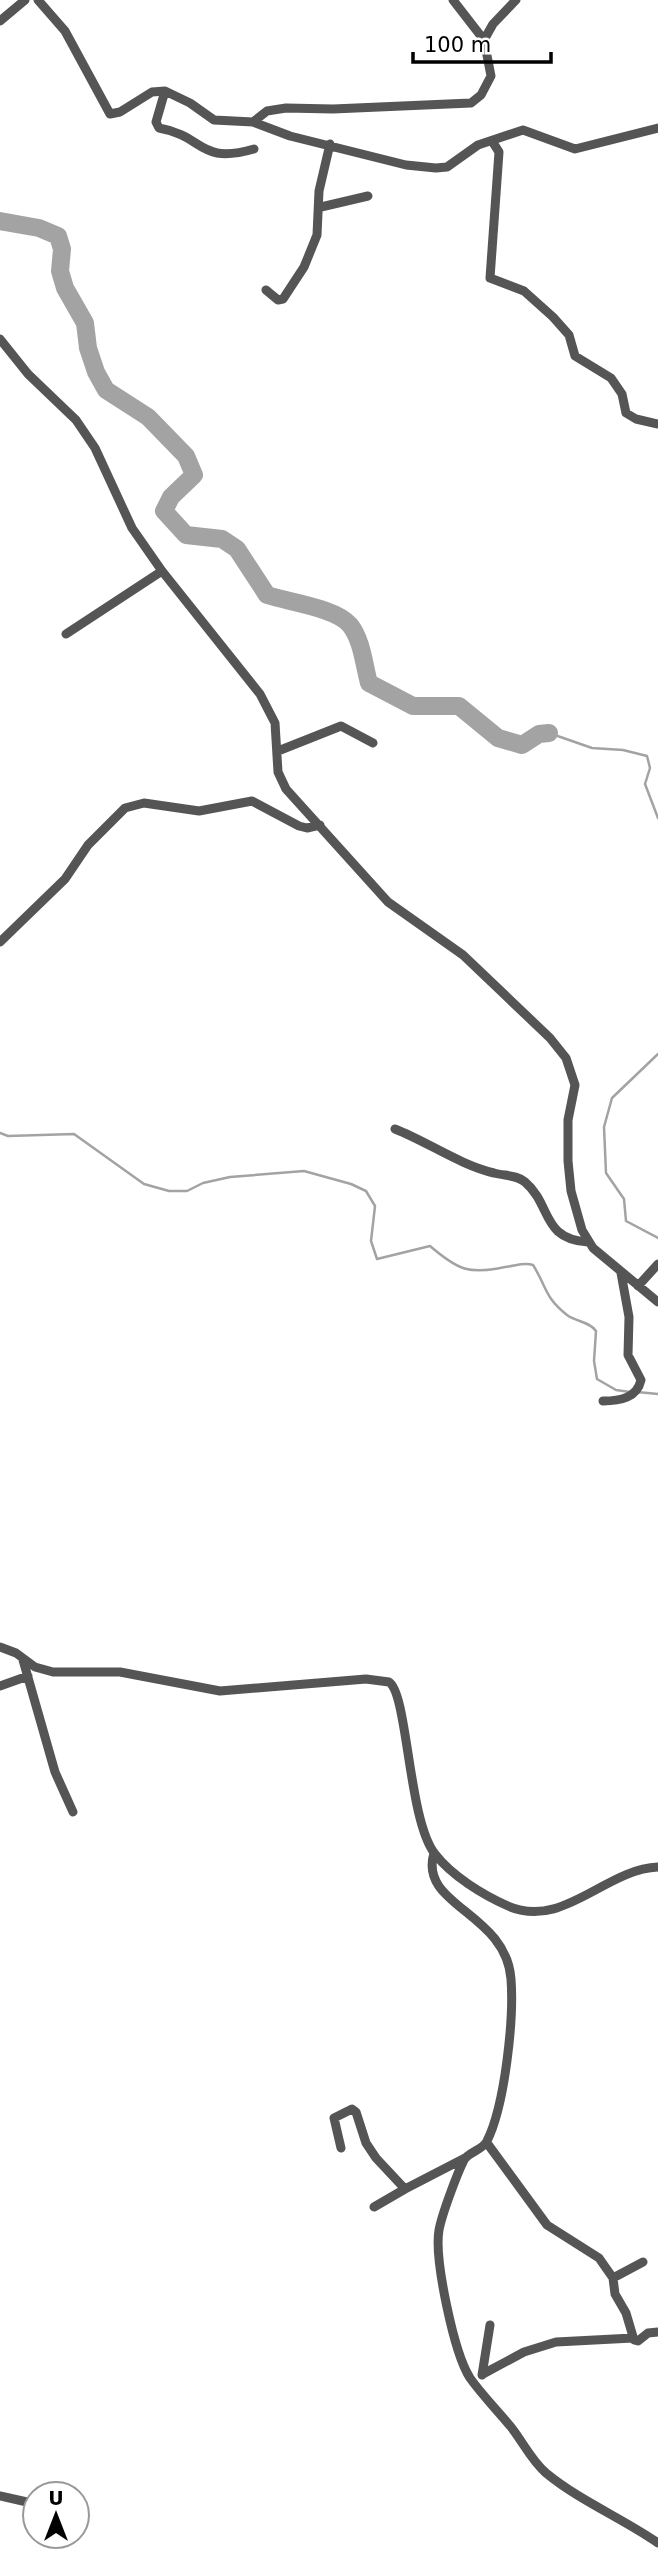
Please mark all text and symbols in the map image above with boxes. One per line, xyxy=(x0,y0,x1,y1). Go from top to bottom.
scale bar xyxy=(413,21,551,65)
text: 100 m xyxy=(424,33,491,57)
north arrow xyxy=(21,2480,91,2550)
text: U xyxy=(48,2487,64,2509)

